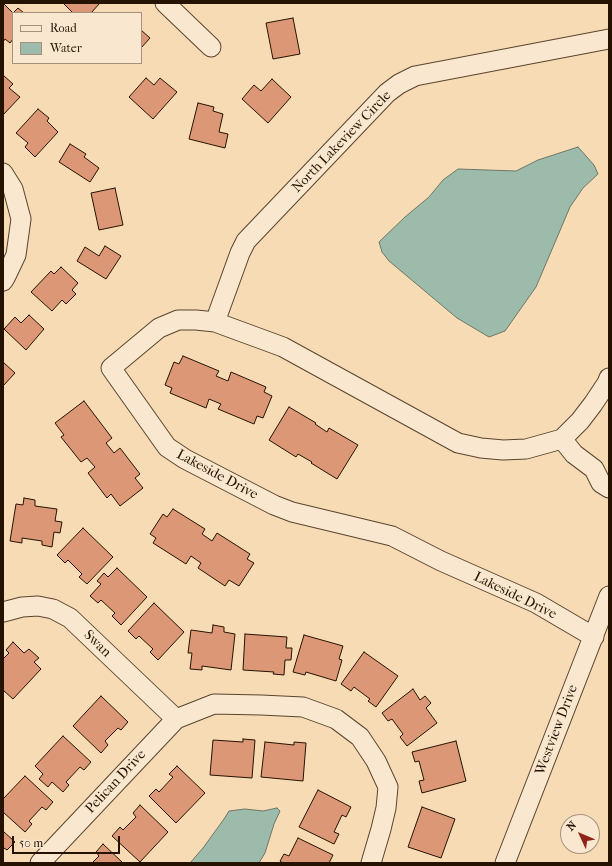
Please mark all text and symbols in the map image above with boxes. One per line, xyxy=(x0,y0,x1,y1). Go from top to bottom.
legend xyxy=(12,12,142,64)
text: Road xyxy=(50,21,77,35)
text: Water xyxy=(50,41,82,55)
street label: North Lakeview Circle xyxy=(289,87,395,197)
street label: Lakeside Drive xyxy=(173,446,261,504)
street label: Lakeside Drive xyxy=(471,569,559,623)
street label: Swan xyxy=(80,627,114,661)
street label: Westview Drive xyxy=(532,682,582,778)
street label: Pelican Drive xyxy=(82,747,150,817)
north arrow xyxy=(560,814,600,854)
text: N xyxy=(564,818,579,834)
scale bar xyxy=(14,828,122,854)
text: 50 m xyxy=(19,836,43,850)

